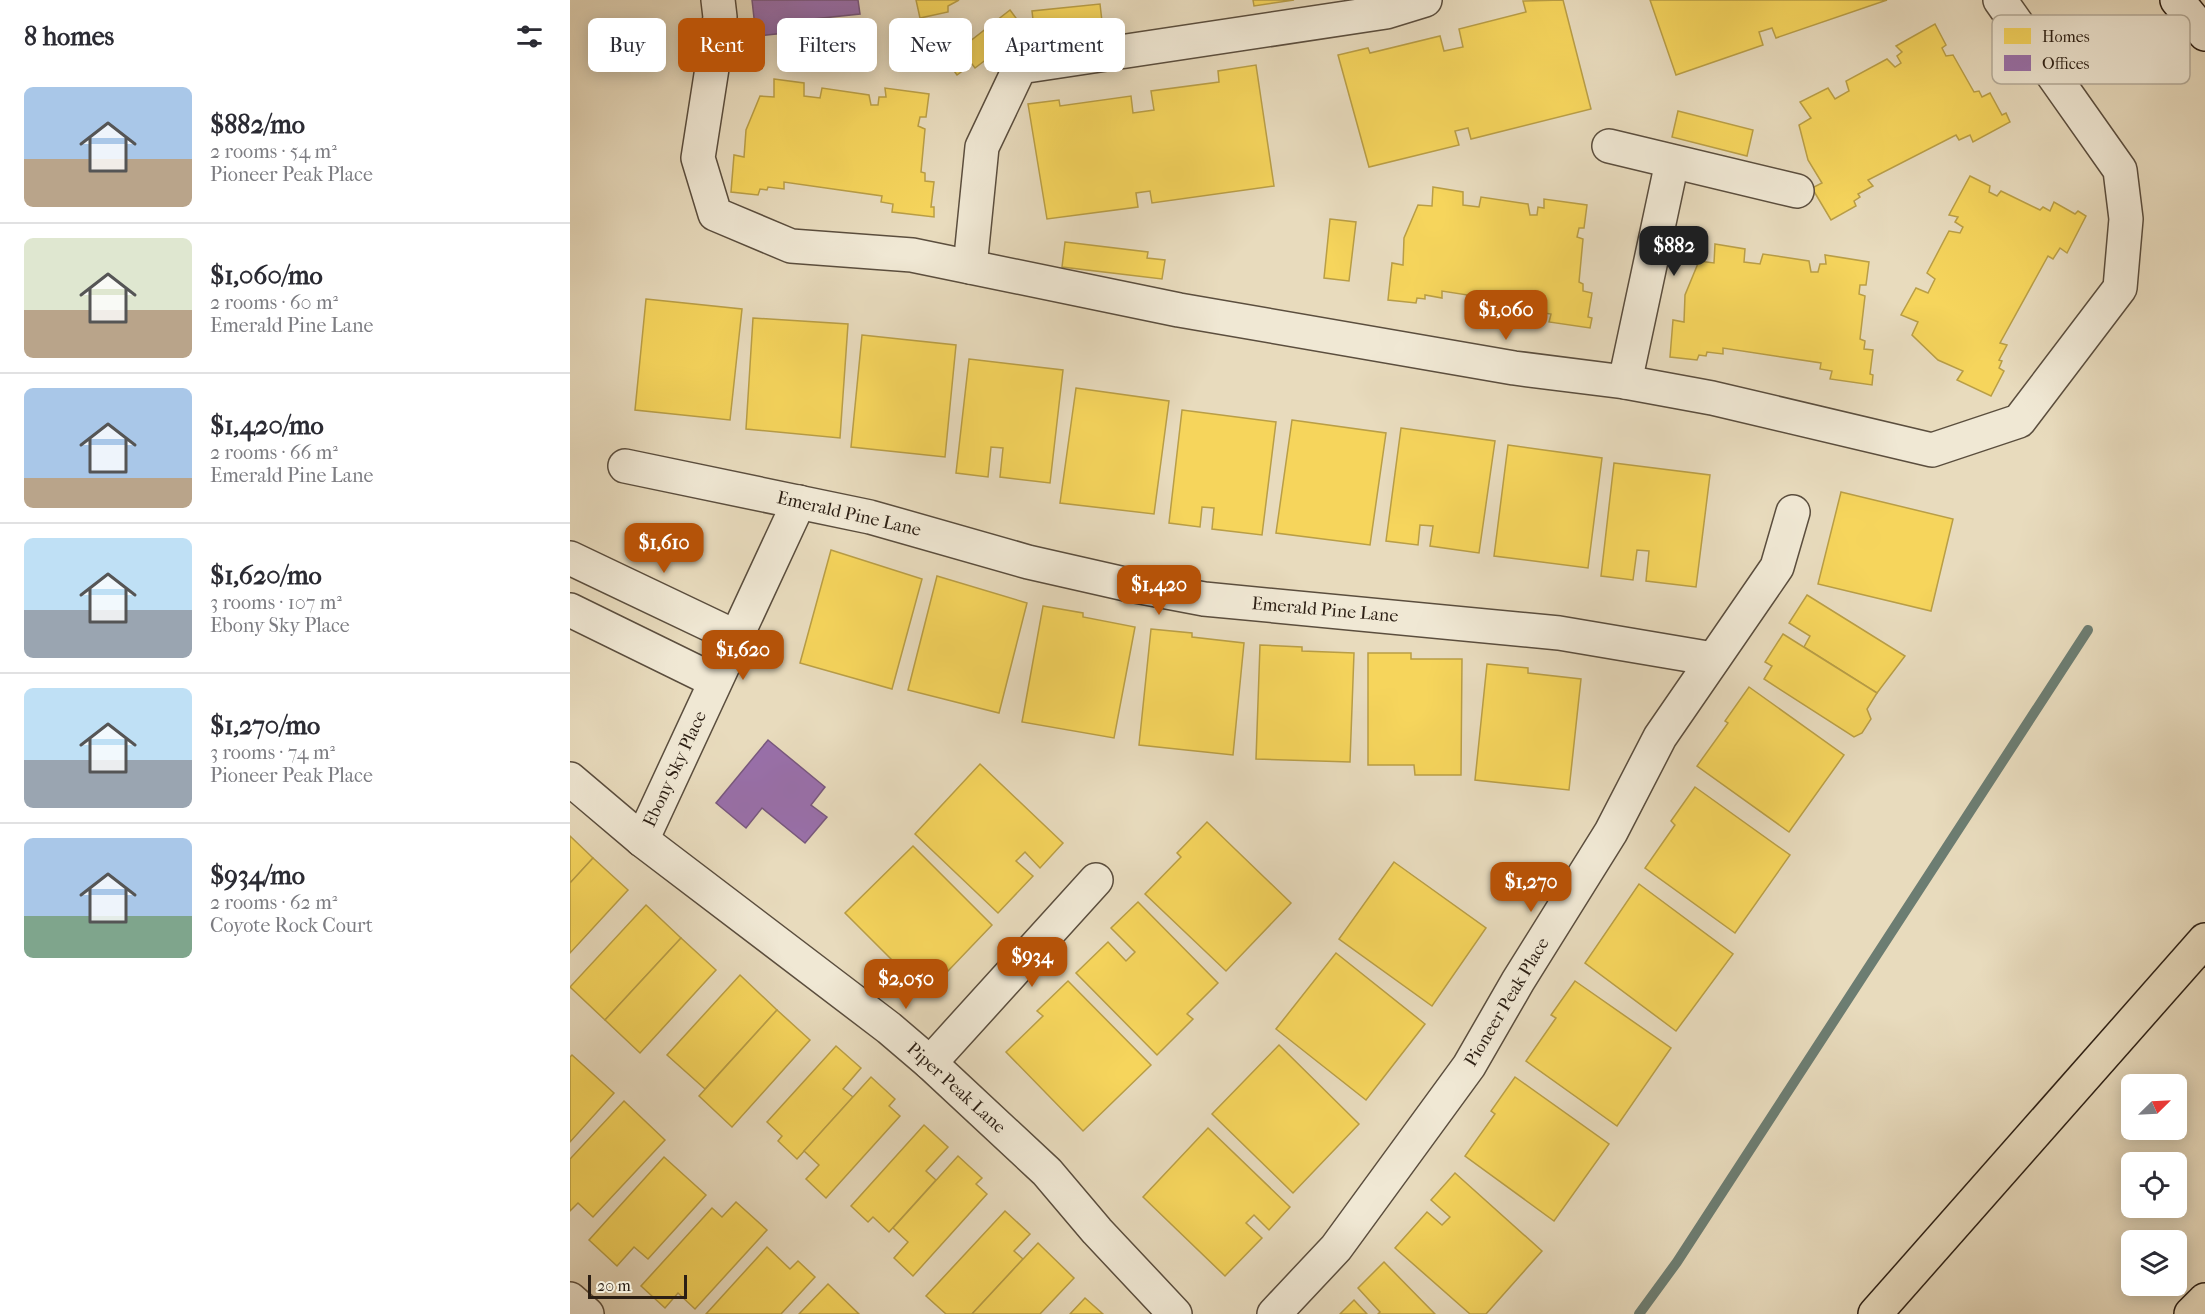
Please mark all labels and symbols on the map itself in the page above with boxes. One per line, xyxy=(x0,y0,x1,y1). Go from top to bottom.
legend xyxy=(1992,15,2190,84)
text: Homes xyxy=(2042,27,2090,46)
text: Offices xyxy=(2042,54,2090,73)
pin: $882 xyxy=(1638,226,1710,277)
pin: $1,060 xyxy=(1457,290,1555,341)
street label: Emerald Pine Lane xyxy=(775,487,923,541)
pin: $1,610 xyxy=(615,523,713,574)
pin: $1,420 xyxy=(1110,565,1208,616)
street label: Emerald Pine Lane xyxy=(1251,593,1399,627)
pin: $1,620 xyxy=(694,630,792,681)
street label: Ebony Sky Place xyxy=(639,707,711,830)
pin: $1,270 xyxy=(1482,862,1580,913)
street label: Pioneer Peak Place xyxy=(1460,934,1554,1070)
pin: $934 xyxy=(996,937,1068,988)
pin: $2,050 xyxy=(857,959,955,1010)
street label: Piper Peak Lane xyxy=(902,1038,1010,1138)
north arrow xyxy=(2121,1074,2187,1140)
scale bar xyxy=(588,1272,687,1300)

